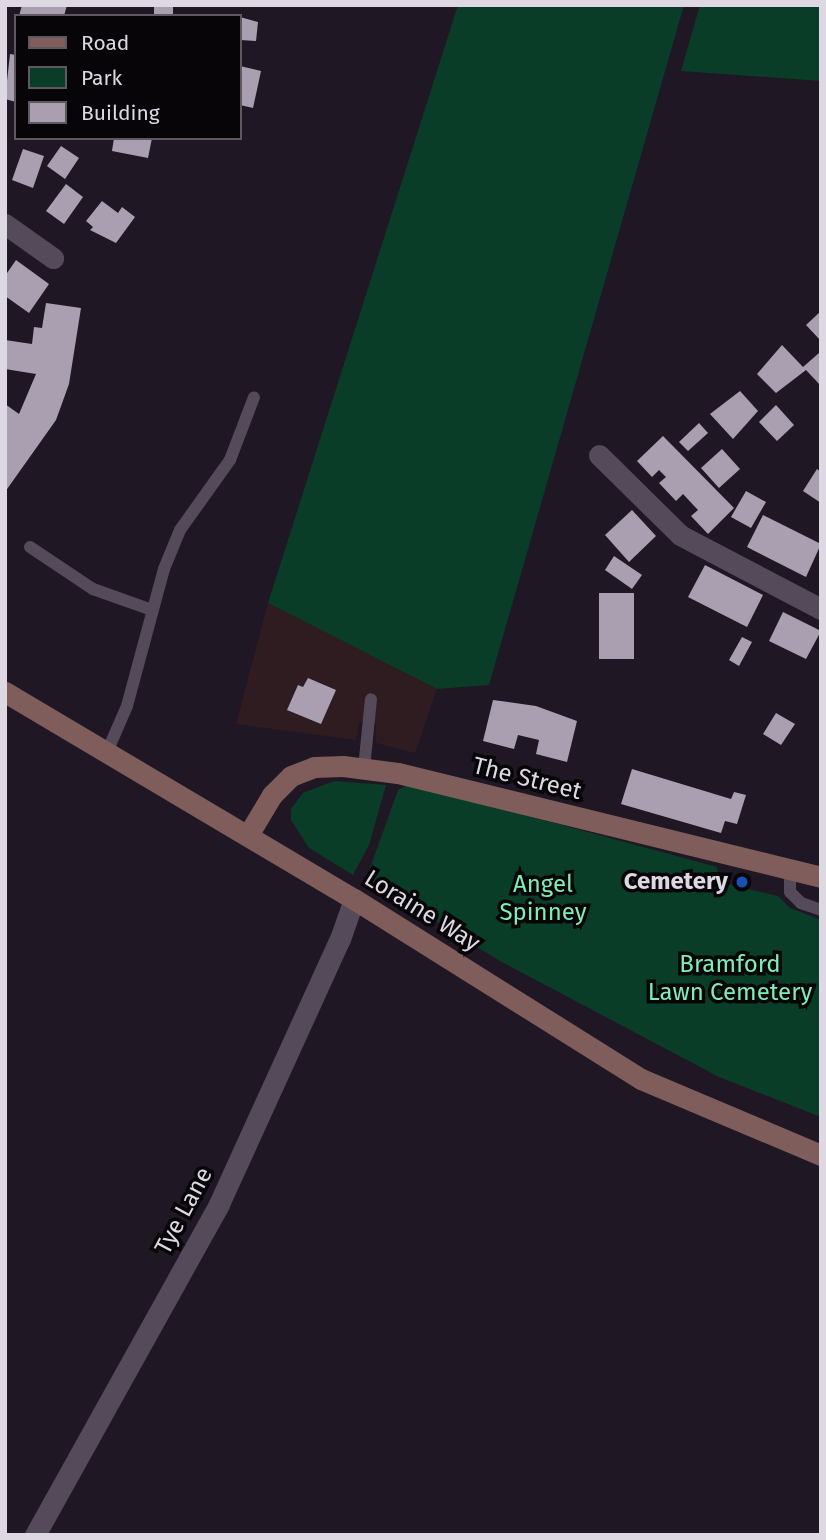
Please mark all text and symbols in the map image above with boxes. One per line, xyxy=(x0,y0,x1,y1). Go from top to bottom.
legend xyxy=(14,14,242,140)
text: Road xyxy=(81,30,129,56)
text: Park xyxy=(81,65,122,91)
text: Building xyxy=(81,100,160,126)
street label: The Street xyxy=(470,752,584,806)
street label: Loraine Way xyxy=(359,864,485,958)
place label: Cemetery xyxy=(624,868,728,896)
park label: Angel Spinney xyxy=(499,871,587,927)
marker: Cemetery xyxy=(734,874,750,890)
park label: Bramford Lawn Cemetery xyxy=(648,951,812,1007)
street label: Tye Lane xyxy=(149,1163,219,1259)

